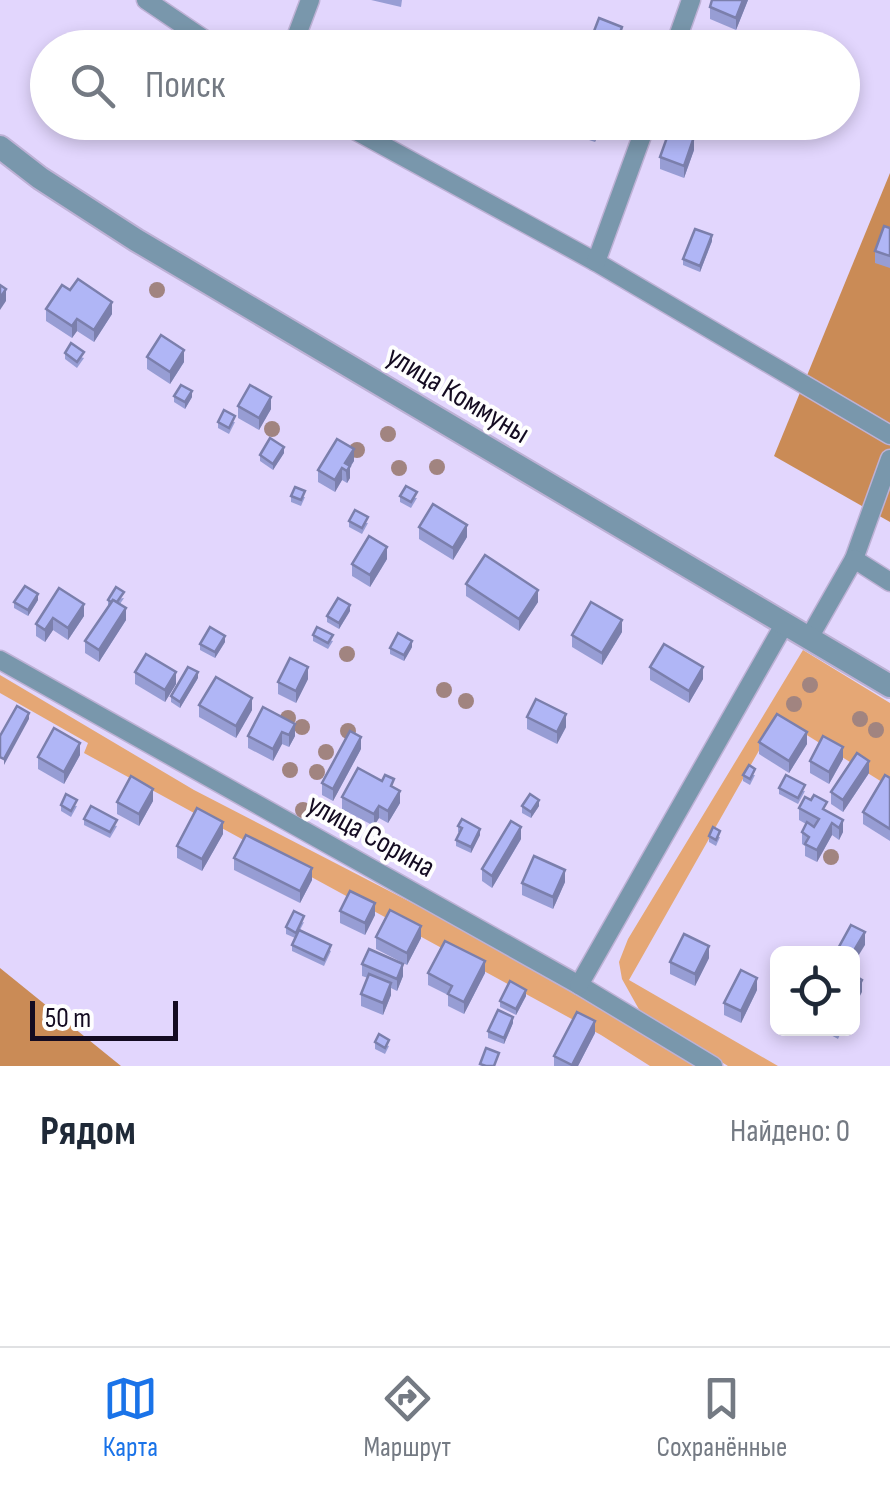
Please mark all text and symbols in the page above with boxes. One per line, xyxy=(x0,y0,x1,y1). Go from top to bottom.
search box xyxy=(30,30,860,140)
icon: search xyxy=(65,58,120,113)
text: Поиск xyxy=(145,63,225,108)
street label: улица Коммуны xyxy=(380,338,536,452)
street label: улица Сорина xyxy=(301,786,441,886)
map controls xyxy=(770,946,860,1036)
button: locate xyxy=(770,946,860,1036)
scale bar xyxy=(30,996,178,1040)
text: 50 m xyxy=(45,1002,91,1035)
text: Рядом xyxy=(40,1106,136,1157)
text: Найдено: 0 xyxy=(730,1112,850,1151)
tab: Карта xyxy=(103,1371,158,1464)
tab: Маршрут xyxy=(363,1371,451,1464)
tab: Сохранённые xyxy=(657,1371,787,1464)

